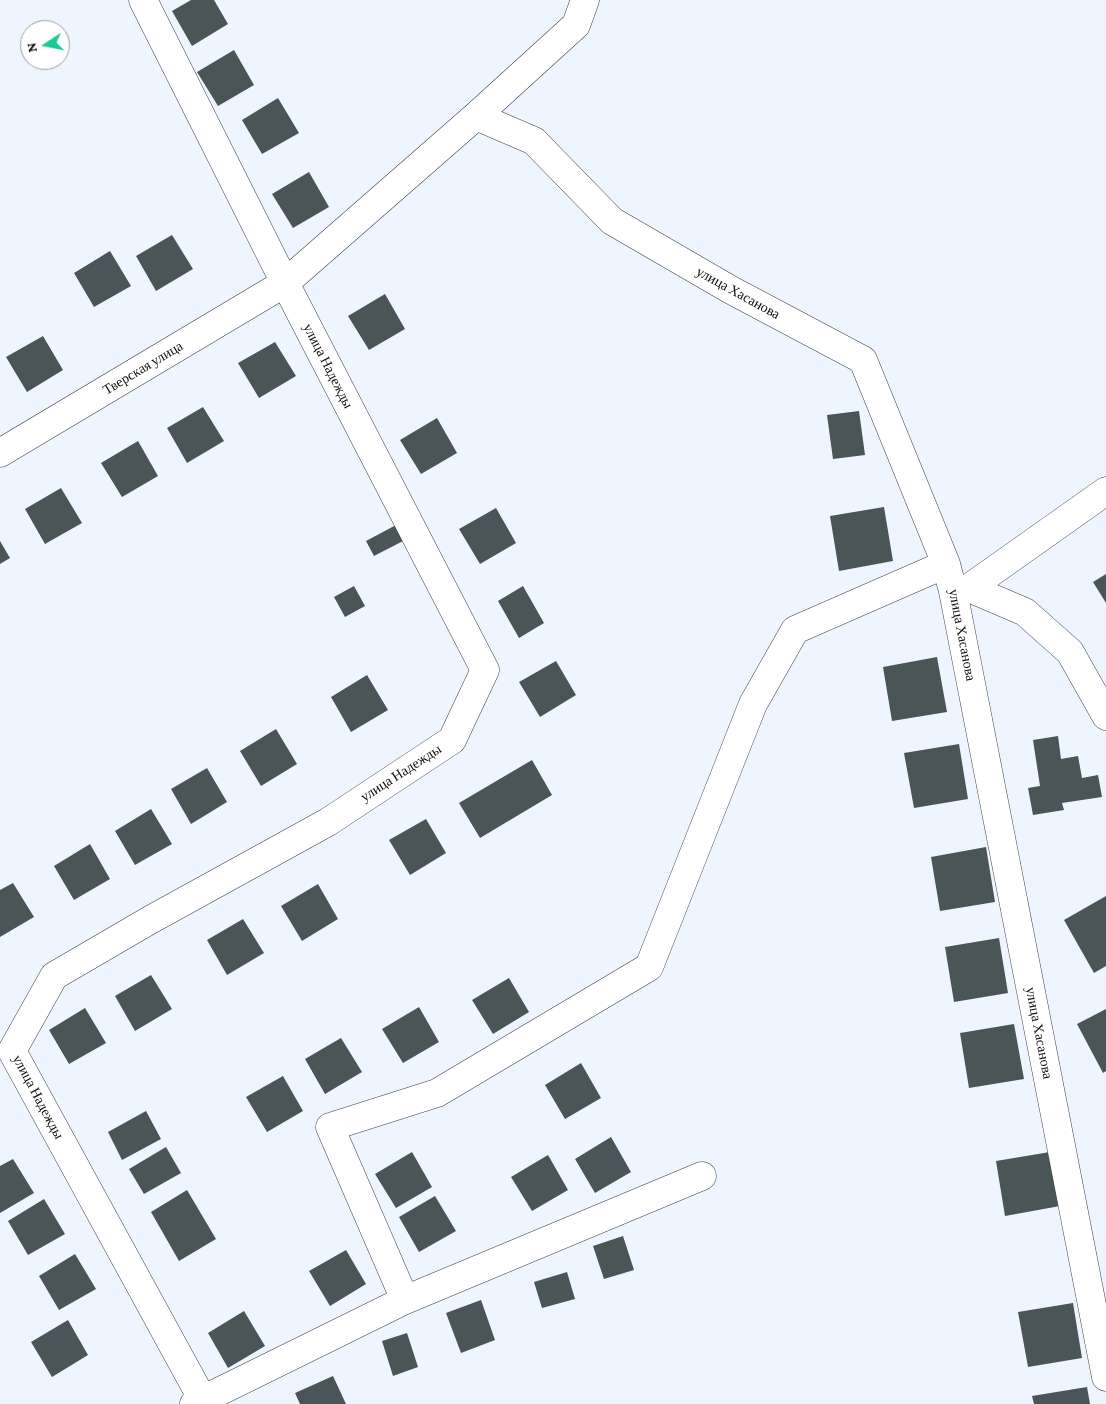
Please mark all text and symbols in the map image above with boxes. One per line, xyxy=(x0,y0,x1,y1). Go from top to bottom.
north arrow xyxy=(20,20,70,70)
text: N xyxy=(22,41,40,54)
street label: улица Хасанова xyxy=(693,263,783,323)
street label: улица Надежды xyxy=(299,321,357,411)
street label: Тверская улица xyxy=(100,338,186,398)
street label: улица Хасанова xyxy=(945,588,979,682)
street label: улица Надежды xyxy=(357,741,445,805)
street label: улица Хасанова xyxy=(1022,986,1056,1080)
street label: улица Надежды xyxy=(9,1052,67,1142)

